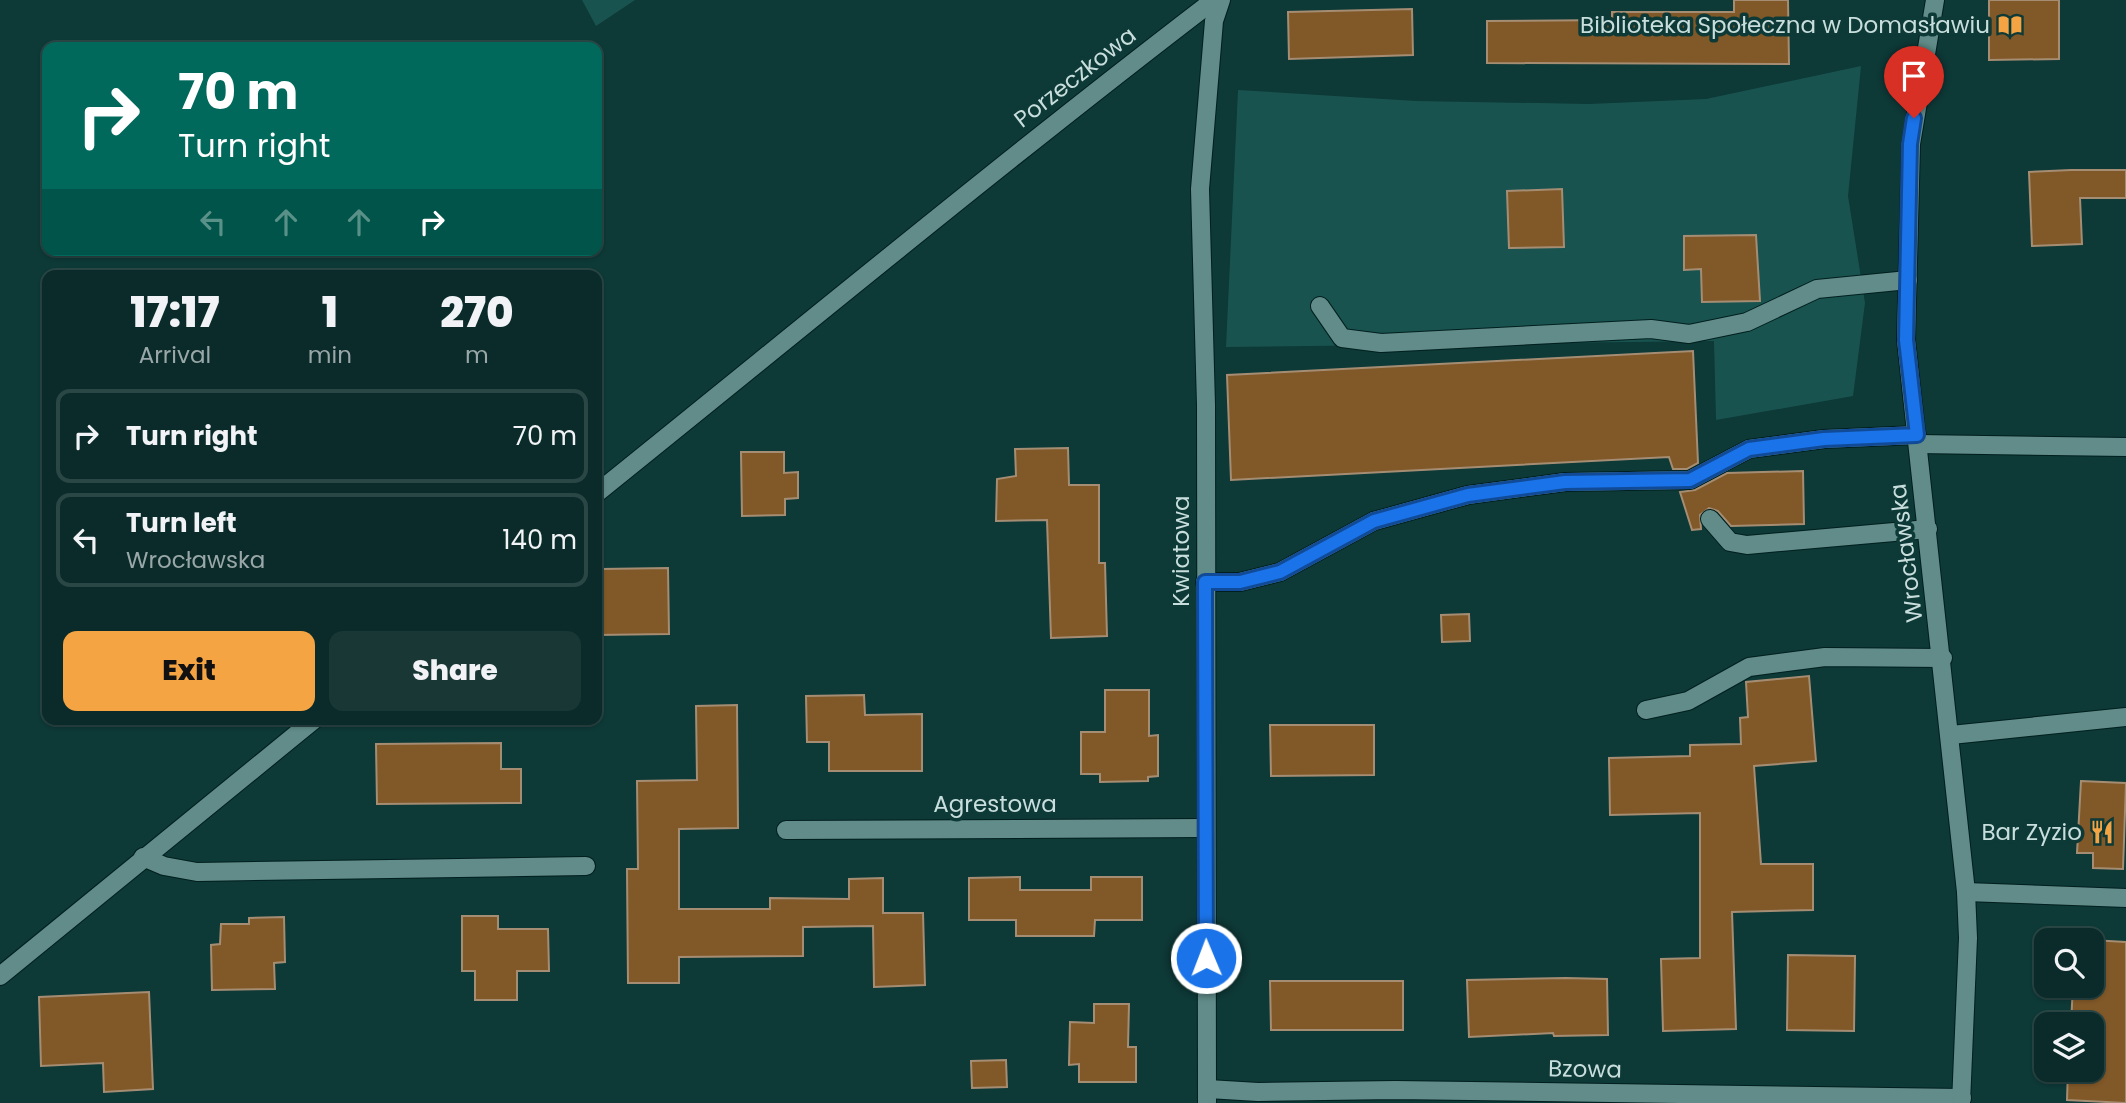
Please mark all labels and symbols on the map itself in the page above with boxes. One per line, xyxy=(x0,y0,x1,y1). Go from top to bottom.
place label: Biblioteka Społeczna w Domasławiu xyxy=(1580,9,1990,41)
library icon: Biblioteka Społeczna w Domasławiu xyxy=(1996,11,2024,39)
street label: Porzeczkowa xyxy=(1007,19,1143,135)
pin xyxy=(1884,46,1944,118)
street label: Wrocławska xyxy=(1882,482,1930,624)
street label: Kwiatowa xyxy=(1165,495,1197,607)
street label: Agrestowa xyxy=(933,788,1057,820)
place label: Bar Zyzio xyxy=(1981,816,2082,848)
restaurant icon: Bar Zyzio xyxy=(2088,818,2116,846)
position arrow xyxy=(1169,921,1243,995)
street label: Bzowa xyxy=(1548,1052,1622,1086)

